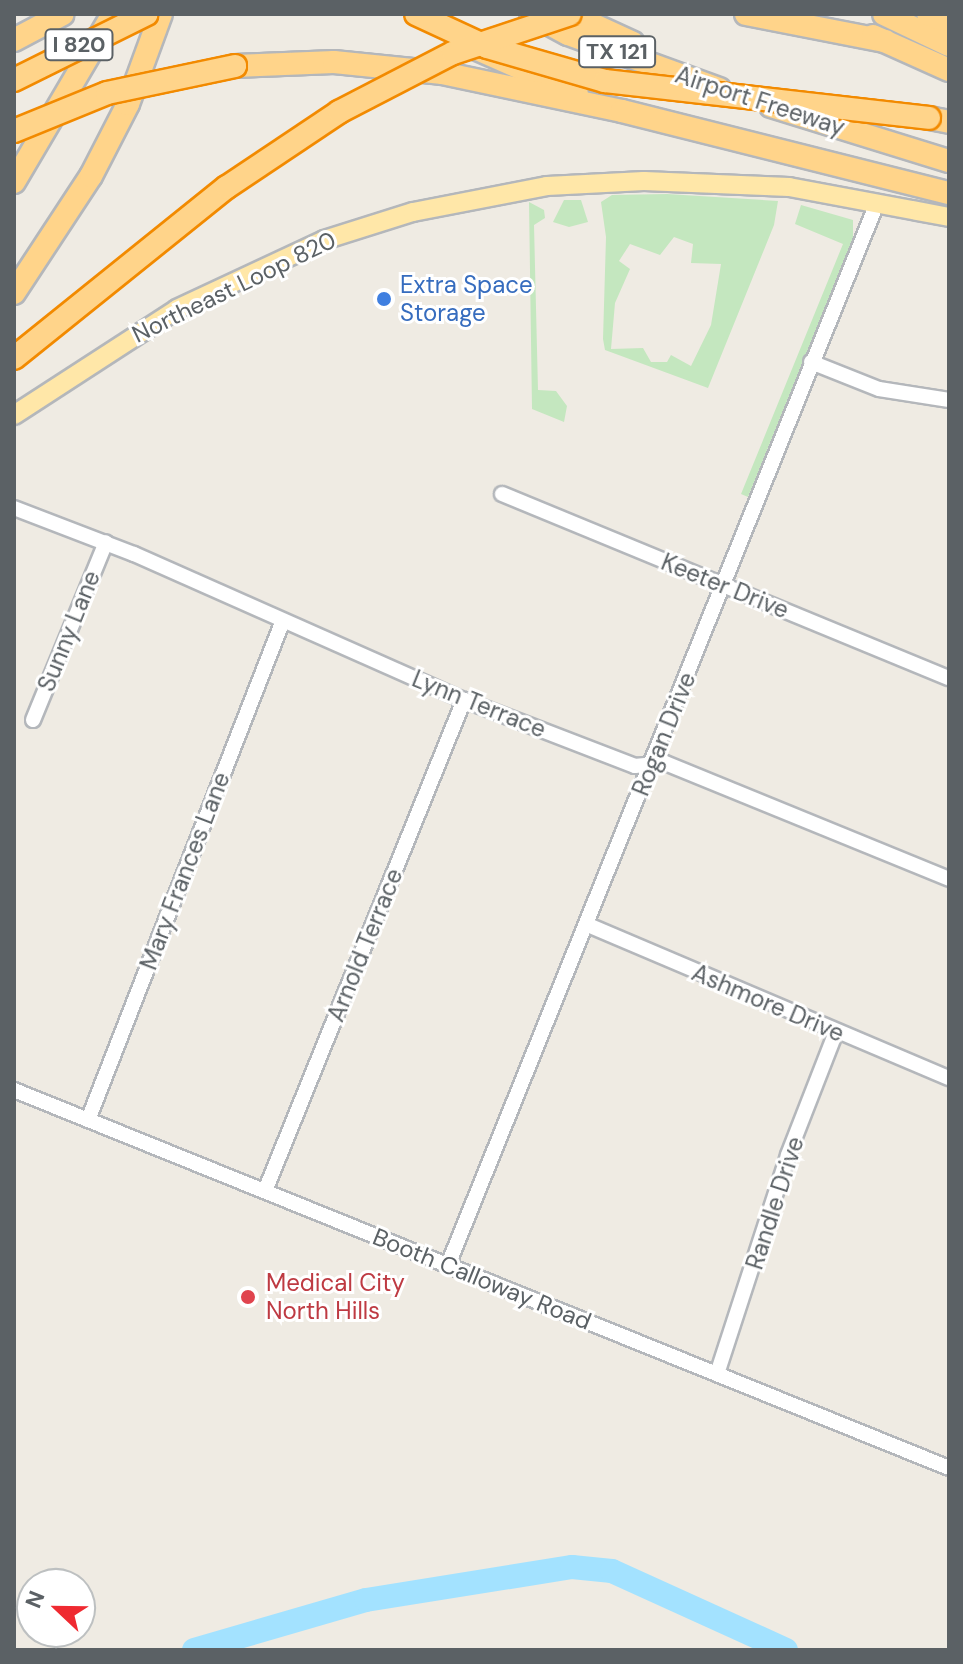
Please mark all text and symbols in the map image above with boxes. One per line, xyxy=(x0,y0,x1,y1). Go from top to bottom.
road number: I 820 xyxy=(43,27,115,63)
road number: TX 121 xyxy=(577,34,657,70)
street label: Airport Freeway xyxy=(672,60,848,142)
street label: Northeast Loop 820 xyxy=(127,225,341,349)
place label: Extra Space Storage xyxy=(400,271,533,327)
marker: Extra Space Storage xyxy=(375,290,393,308)
street label: Keeter Drive xyxy=(657,547,793,625)
street label: Sunny Lane xyxy=(32,566,106,696)
street label: Lynn Terrace xyxy=(408,664,550,744)
street label: Rogan Drive xyxy=(626,668,702,800)
street label: Mary Frances Lane xyxy=(134,768,236,974)
street label: Arnold Terrace xyxy=(321,864,409,1026)
street label: Ashmore Drive xyxy=(688,958,848,1048)
street label: Randle Drive xyxy=(740,1133,810,1273)
street label: Booth Calloway Road xyxy=(369,1222,595,1336)
place label: Medical City North Hills xyxy=(266,1269,405,1325)
marker: Medical City North Hills xyxy=(237,1286,259,1308)
north arrow xyxy=(16,1568,96,1648)
text: N xyxy=(19,1587,52,1612)

